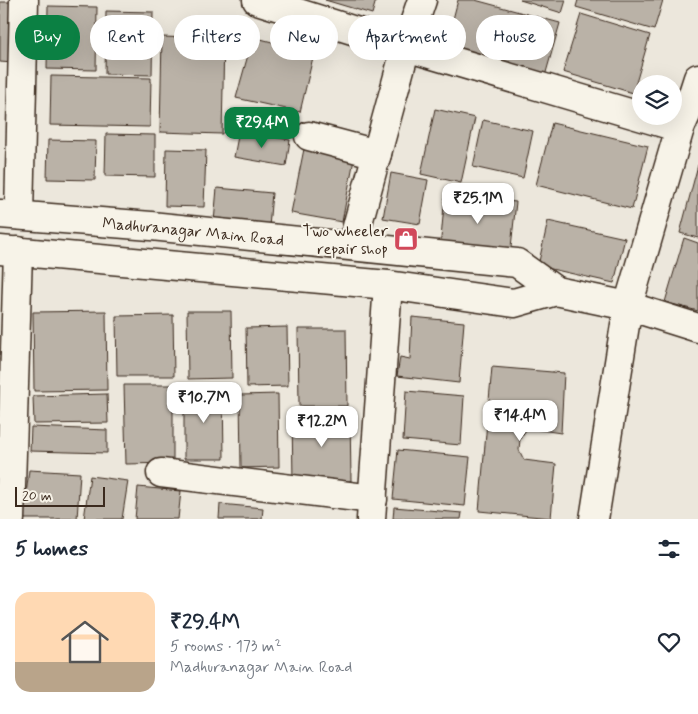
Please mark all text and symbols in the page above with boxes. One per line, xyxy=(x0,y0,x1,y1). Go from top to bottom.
chip: Buy xyxy=(15,15,80,60)
chip: Rent xyxy=(90,15,164,60)
chip: Filters xyxy=(174,15,260,60)
chip: New xyxy=(270,15,338,60)
chip: Apartment xyxy=(348,15,466,60)
chip: House xyxy=(476,15,554,60)
map controls xyxy=(632,75,682,125)
button: layers xyxy=(632,75,682,125)
pin: ₹29.4M xyxy=(221,106,303,149)
text: ₹29.4M xyxy=(235,112,289,133)
pin: ₹25.1M xyxy=(437,182,519,225)
text: ₹25.1M xyxy=(453,188,503,209)
street label: Madhuranagar Main Road xyxy=(102,213,285,251)
place label: Two wheeler repair shop xyxy=(303,221,389,260)
shop icon: Two wheeler repair shop xyxy=(393,226,419,252)
pin: ₹10.7M xyxy=(163,382,245,424)
text: ₹10.7M xyxy=(178,387,230,408)
pin: ₹14.4M xyxy=(479,400,561,442)
text: ₹14.4M xyxy=(494,405,546,426)
pin: ₹12.2M xyxy=(281,406,363,448)
text: ₹12.2M xyxy=(297,411,347,432)
scale bar xyxy=(15,484,105,507)
text: 20 m xyxy=(22,487,52,505)
text: 5 homes xyxy=(15,535,88,563)
icon: filters xyxy=(655,535,683,563)
text: ₹29.4M xyxy=(170,608,240,636)
icon: home xyxy=(55,612,115,672)
icon: heart xyxy=(655,628,683,656)
text: 5 rooms · 173 m² xyxy=(170,636,282,657)
text: Madhuranagar Main Road xyxy=(170,657,352,678)

